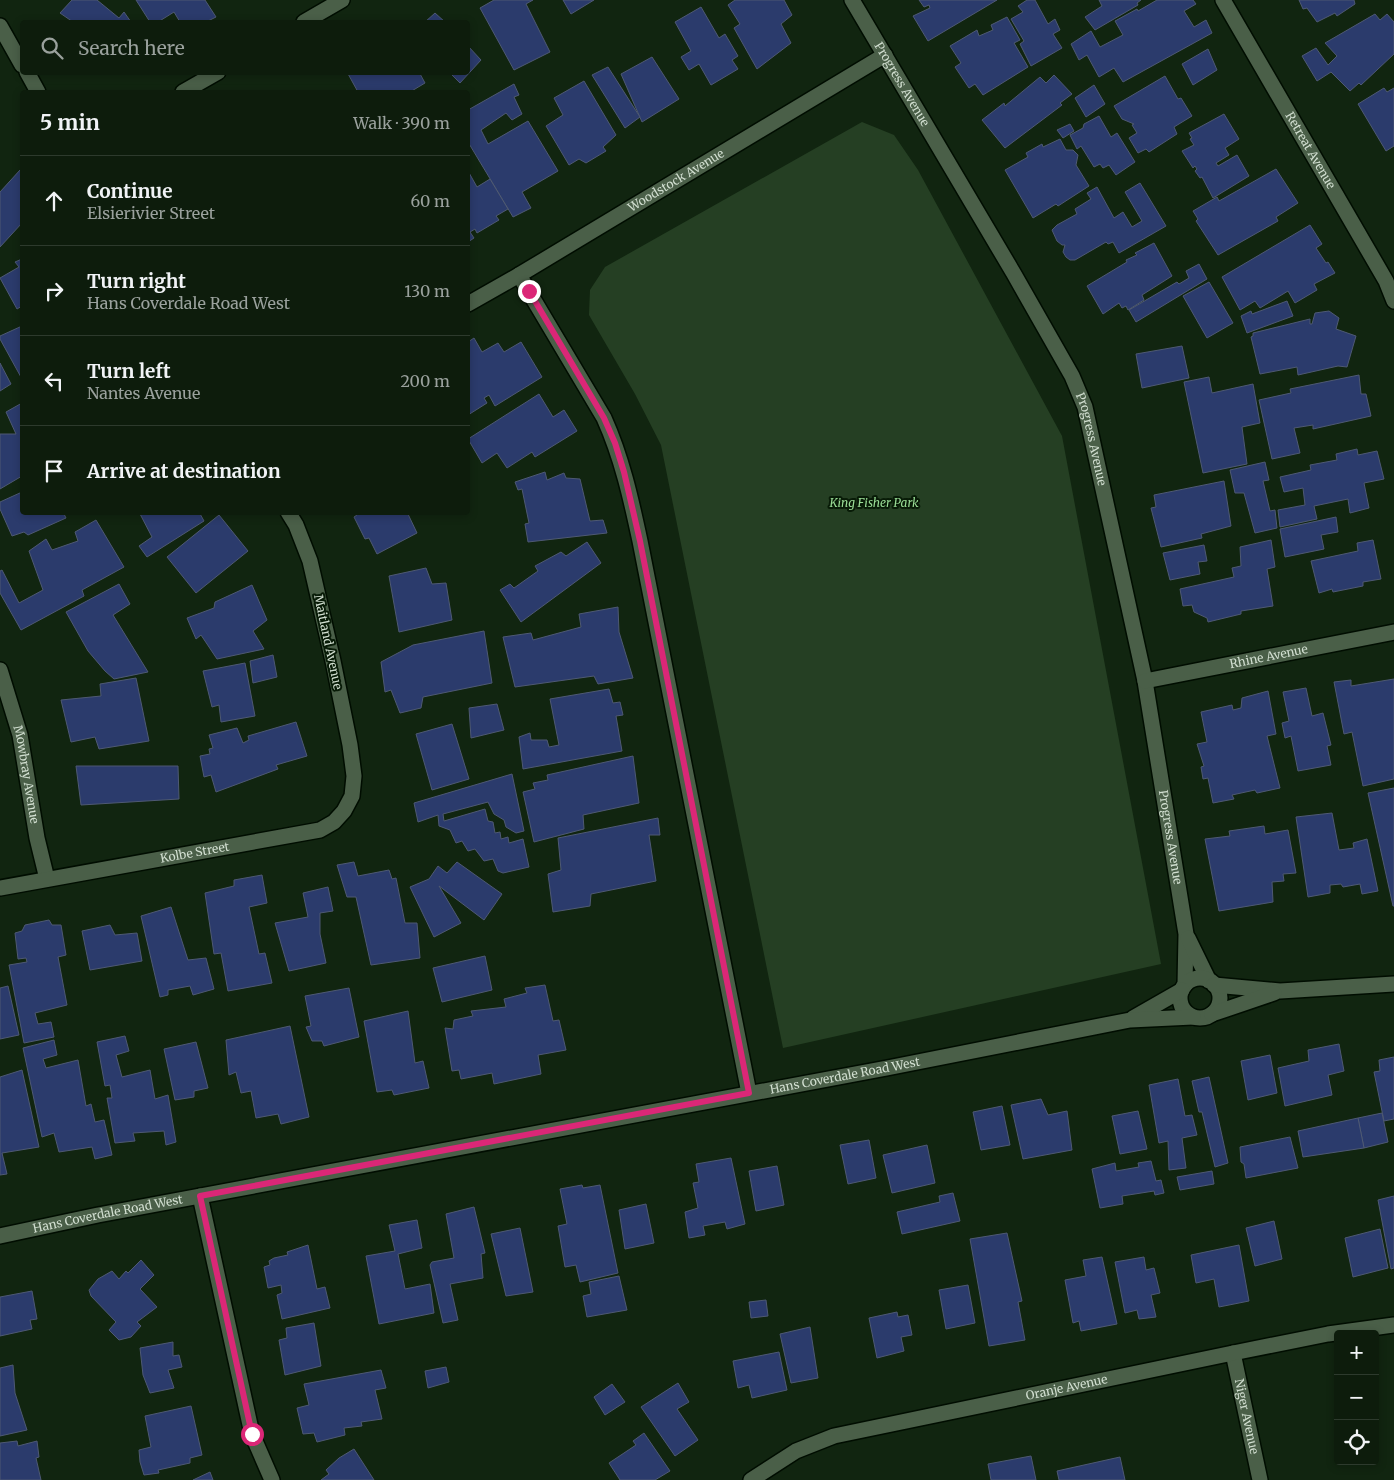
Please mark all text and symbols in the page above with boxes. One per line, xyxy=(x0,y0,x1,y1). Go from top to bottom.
search box xyxy=(20,20,470,75)
icon: search xyxy=(38,34,66,62)
text: Search here xyxy=(78,36,185,60)
street label: Progress Avenue xyxy=(872,39,933,129)
text: 5 min xyxy=(40,109,100,136)
street label: Retreat Avenue xyxy=(1282,109,1339,192)
text: Walk · 390 m xyxy=(353,113,450,133)
street label: Woodstock Avenue xyxy=(624,145,727,215)
text: Continue xyxy=(87,179,173,203)
icon: ahead xyxy=(40,187,68,215)
text: 60 m xyxy=(410,191,450,211)
text: Elsierivier Street xyxy=(87,203,215,223)
text: Turn right xyxy=(87,269,186,293)
icon: right xyxy=(40,277,68,305)
route end xyxy=(518,280,541,303)
text: 130 m xyxy=(404,281,450,301)
text: Hans Coverdale Road West xyxy=(87,293,290,313)
text: Turn left xyxy=(87,359,171,383)
icon: left xyxy=(40,367,68,395)
text: 200 m xyxy=(400,371,450,391)
text: Nantes Avenue xyxy=(87,383,200,403)
street label: Progress Avenue xyxy=(1073,390,1110,487)
icon: arrive xyxy=(40,457,68,485)
text: Arrive at destination xyxy=(87,459,281,483)
park label: King Fisher Park xyxy=(828,495,919,510)
street label: Maitland Avenue xyxy=(311,593,346,691)
street label: Rhine Avenue xyxy=(1228,641,1309,671)
street label: Mowbray Avenue xyxy=(10,723,43,825)
street label: Progress Avenue xyxy=(1156,789,1186,885)
street label: Kolbe Street xyxy=(159,839,231,866)
street label: Hans Coverdale Road West xyxy=(768,1054,921,1097)
street label: Hans Coverdale Road West xyxy=(31,1191,184,1236)
map controls xyxy=(1334,1330,1379,1465)
button: + xyxy=(1334,1330,1379,1375)
street label: Oranje Avenue xyxy=(1024,1371,1109,1403)
button: − xyxy=(1334,1375,1379,1420)
street label: Niger Avenue xyxy=(1232,1377,1262,1456)
button: locate xyxy=(1334,1420,1379,1465)
route start xyxy=(241,1423,264,1446)

